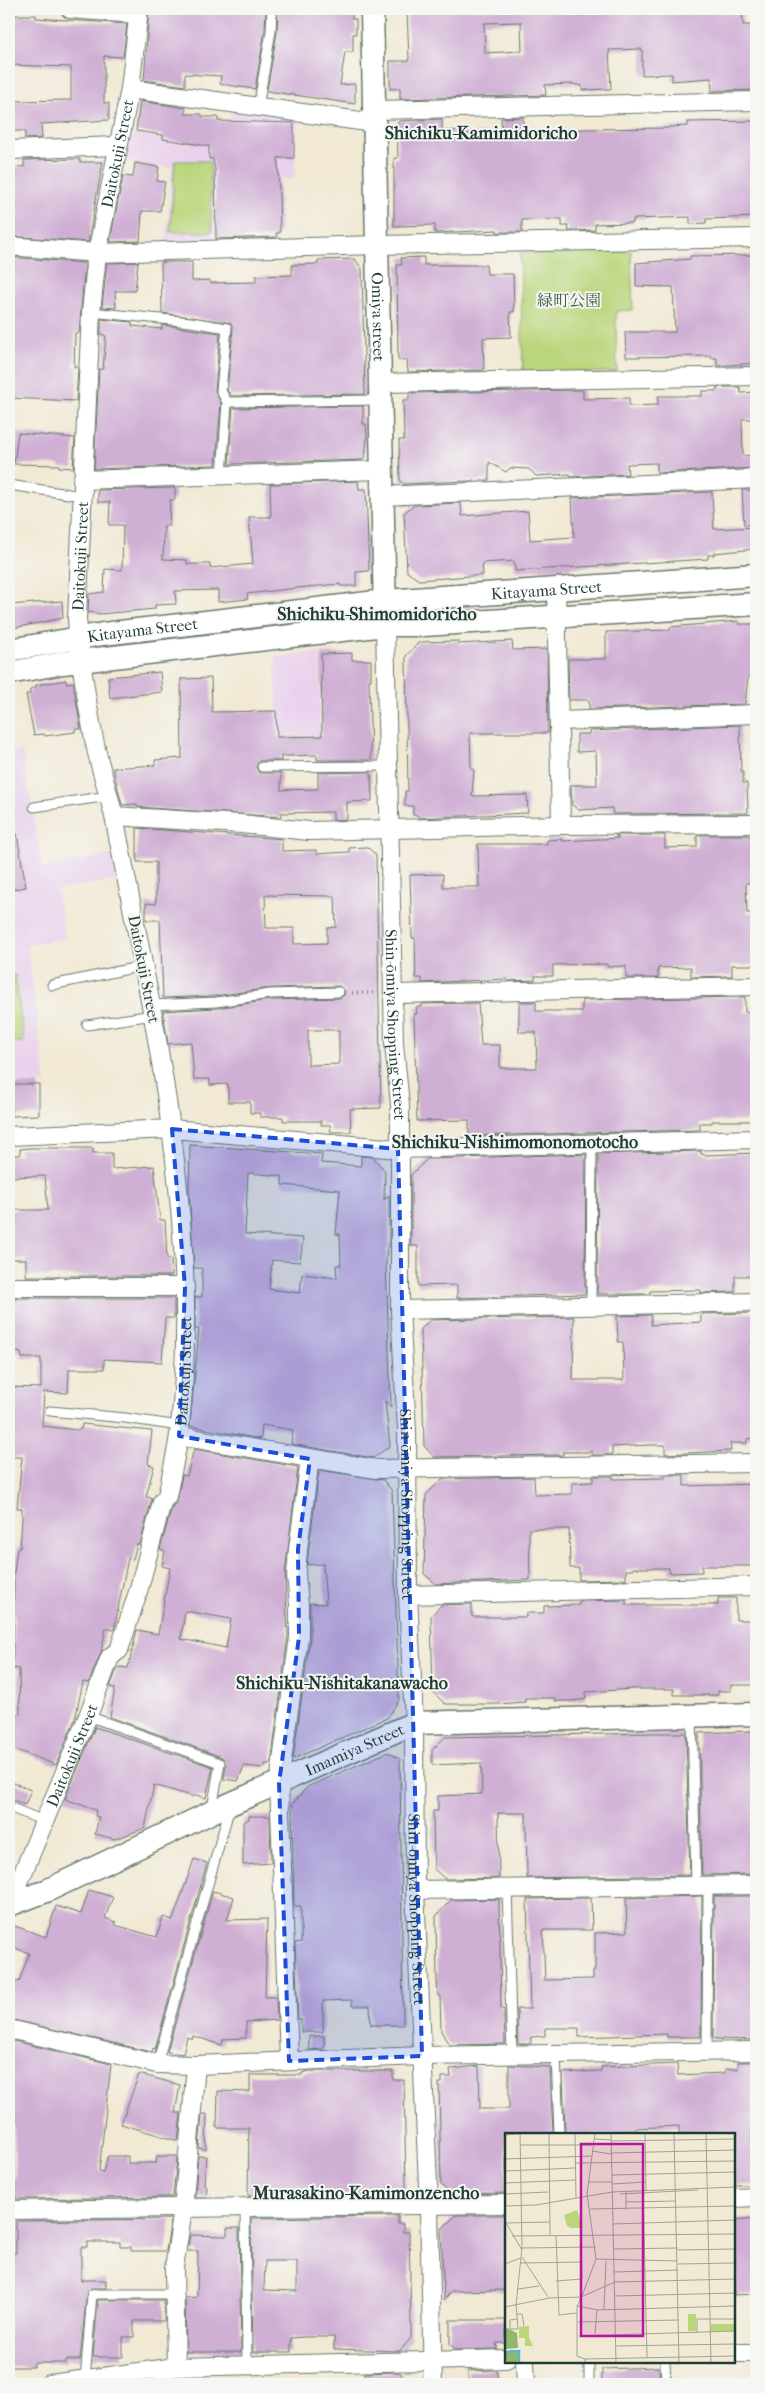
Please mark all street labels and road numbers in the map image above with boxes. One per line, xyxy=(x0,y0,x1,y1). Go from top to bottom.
street label: Daitokuji Street xyxy=(97,98,137,209)
street label: Omiya street xyxy=(368,272,389,362)
street label: Daitokuji Street xyxy=(68,501,92,611)
street label: Kitayama Street xyxy=(490,576,603,603)
street label: Kitayama Street xyxy=(86,613,199,646)
street label: Daitokuji Street xyxy=(124,913,164,1025)
street label: Shin-ōmiya Shopping Street xyxy=(382,929,410,1121)
street label: Daitokuji Street xyxy=(171,1316,195,1427)
street label: Shin-ōmiya Shopping Street xyxy=(396,1408,418,1601)
street label: Daitokuji Street xyxy=(42,1701,101,1810)
street label: Imamiya Street xyxy=(302,1719,407,1779)
street label: Shin-ōmiya Shopping Street xyxy=(405,1813,430,2006)

